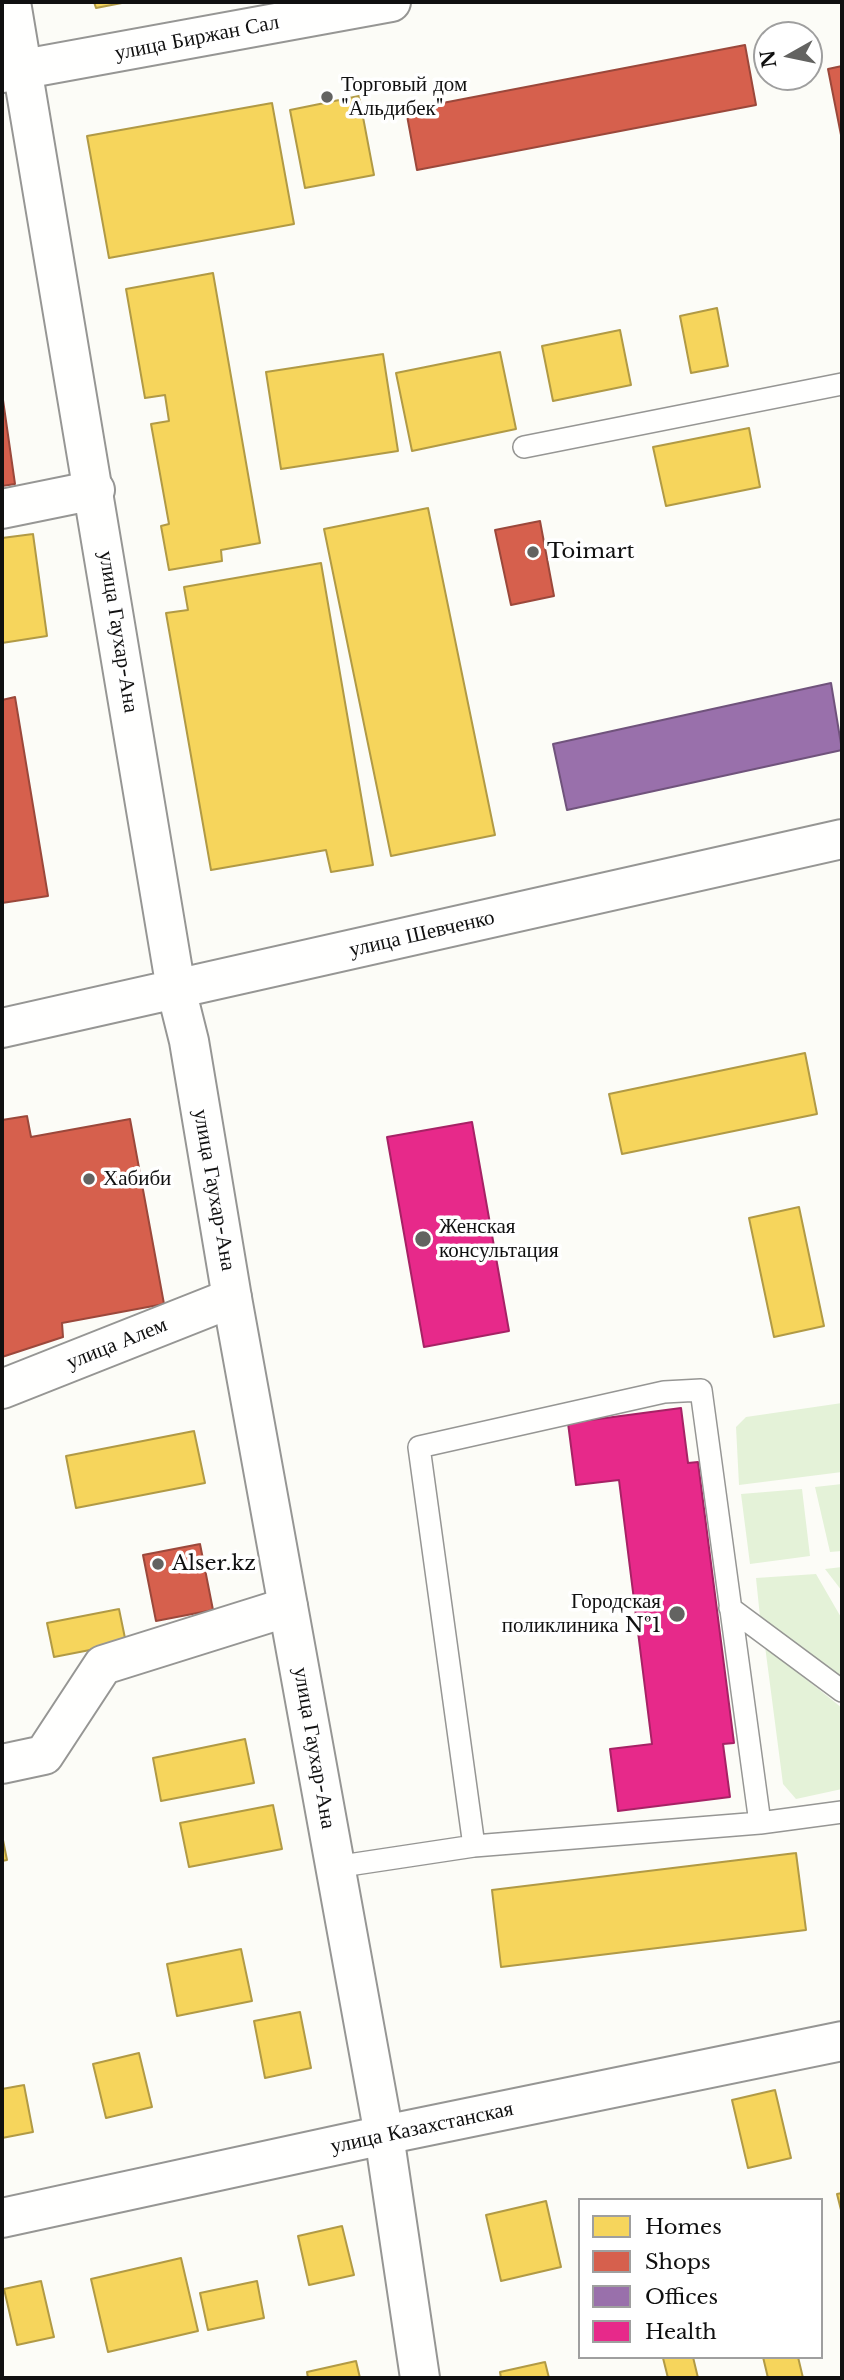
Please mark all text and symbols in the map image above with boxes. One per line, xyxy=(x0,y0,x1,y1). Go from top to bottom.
street label: улица Биржан Сал xyxy=(113,10,281,66)
north arrow xyxy=(753,21,823,91)
text: N xyxy=(756,48,781,70)
place label: Торговый дом "Альдибек" xyxy=(341,72,467,122)
marker: Торговый дом "Альдибек" xyxy=(319,89,335,105)
place label: Toimart xyxy=(547,539,635,565)
marker: Toimart xyxy=(525,544,541,560)
street label: улица Гаухар-Ана xyxy=(93,549,143,715)
street label: улица Шевченко xyxy=(347,905,497,963)
street label: улица Гаухар-Ана xyxy=(187,1107,241,1273)
place label: Хабиби xyxy=(103,1166,171,1192)
marker: Хабиби xyxy=(81,1171,97,1187)
place label: Женская консультация xyxy=(439,1214,559,1264)
marker: Женская консультация xyxy=(413,1229,433,1249)
street label: улица Алем xyxy=(63,1312,171,1376)
place label: Alser.kz xyxy=(172,1551,256,1577)
marker: Alser.kz xyxy=(150,1556,166,1572)
place label: Городская поликлиника №1 xyxy=(502,1589,661,1639)
marker: Городская поликлиника №1 xyxy=(667,1604,687,1624)
street label: улица Гаухар-Ана xyxy=(287,1665,341,1831)
street label: улица Казахстанская xyxy=(328,2096,516,2160)
legend xyxy=(578,2198,823,2359)
text: Homes xyxy=(645,2214,722,2240)
text: Shops xyxy=(645,2249,711,2275)
text: Offices xyxy=(645,2284,718,2310)
text: Health xyxy=(645,2319,717,2345)

